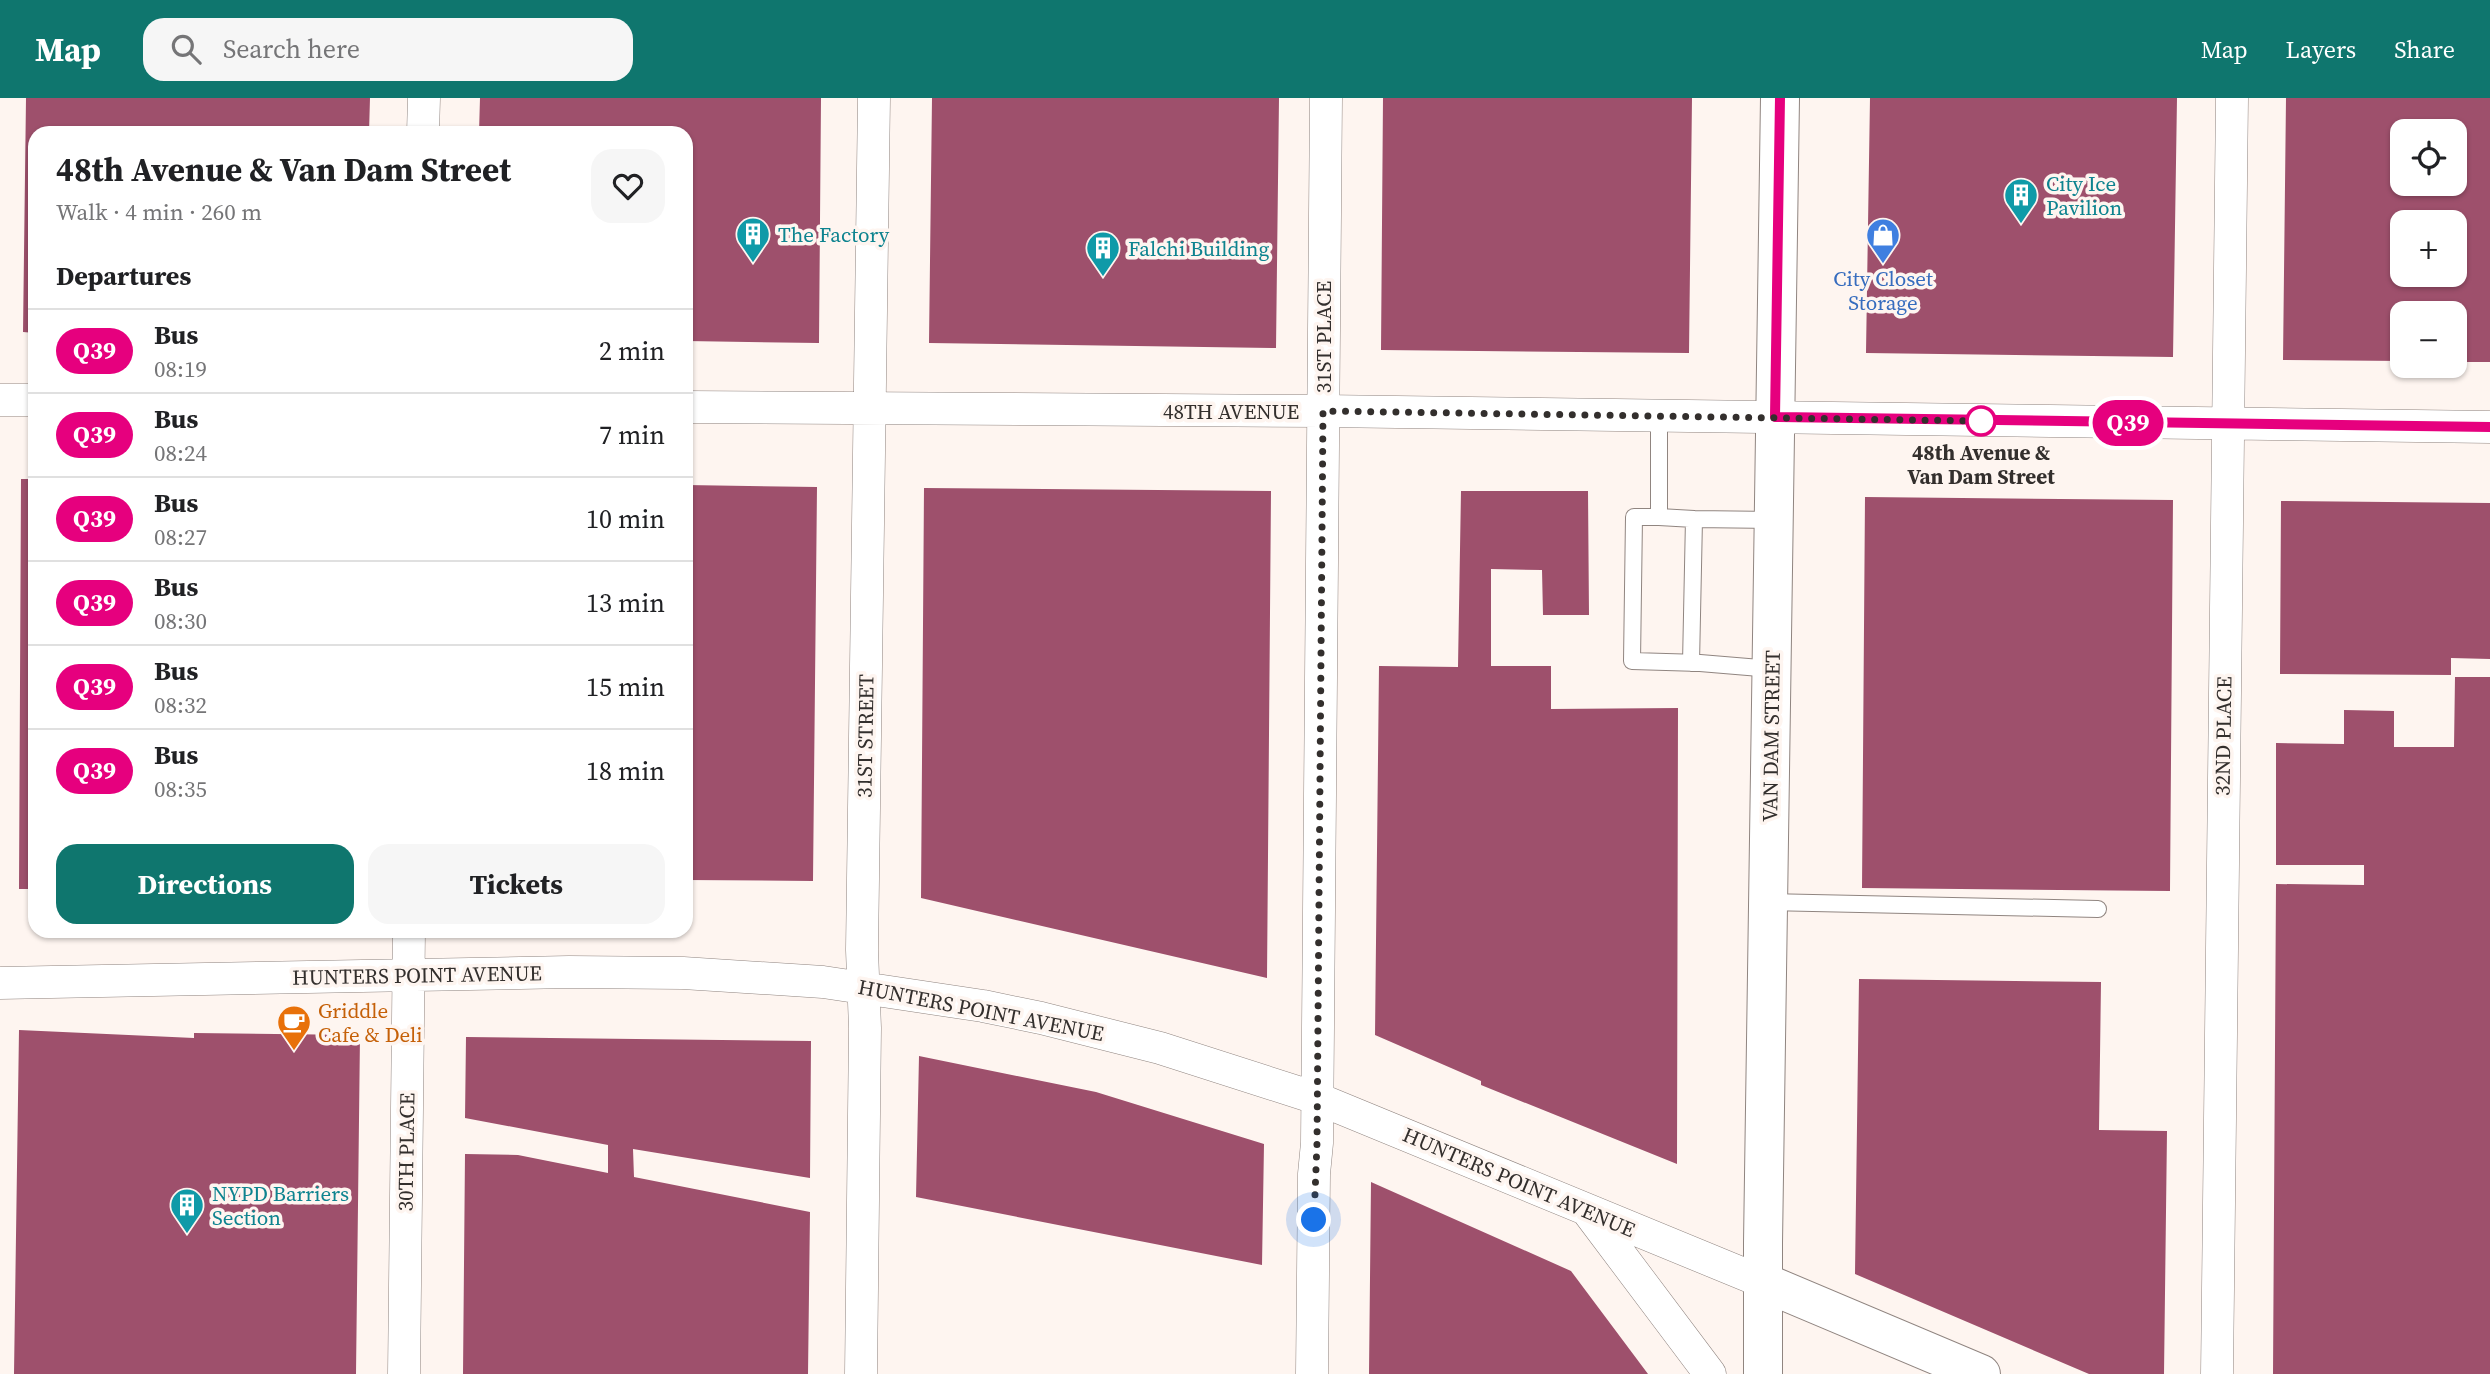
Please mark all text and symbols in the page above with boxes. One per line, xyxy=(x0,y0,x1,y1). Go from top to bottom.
search box xyxy=(143,18,633,81)
text: Map xyxy=(35,27,101,72)
icon: search xyxy=(167,30,205,68)
text: Search here xyxy=(223,31,360,67)
text: Map xyxy=(2201,33,2248,66)
text: Layers xyxy=(2286,33,2356,66)
text: Share xyxy=(2394,33,2455,66)
map controls xyxy=(2390,119,2467,378)
button: locate xyxy=(2390,119,2467,196)
text: 48th Avenue & Van Dam Street xyxy=(56,147,511,192)
button: heart xyxy=(591,149,665,223)
place label: City Ice Pavilion xyxy=(2046,169,2123,222)
building icon: City Ice Pavilion xyxy=(2002,176,2040,225)
text: Walk · 4 min · 260 m xyxy=(56,196,262,228)
button: + xyxy=(2390,210,2467,287)
building icon: The Factory xyxy=(734,215,772,264)
shop icon: City Closet Storage xyxy=(1864,216,1902,265)
place label: The Factory xyxy=(778,220,890,249)
building icon: Falchi Building xyxy=(1084,229,1122,278)
place label: Falchi Building xyxy=(1128,234,1269,263)
text: Departures xyxy=(56,258,191,294)
place label: City Closet Storage xyxy=(1833,264,1933,317)
street label: 31ST PLACE xyxy=(1309,281,1338,393)
button: − xyxy=(2390,301,2467,378)
text: Bus xyxy=(154,317,198,353)
text: 2 min xyxy=(599,333,665,369)
text: Q39 xyxy=(73,334,116,367)
text: 08:19 xyxy=(154,353,207,385)
street label: 48TH AVENUE xyxy=(1163,397,1299,426)
line badge: Q39 xyxy=(2088,400,2168,446)
text: Bus xyxy=(154,401,198,437)
marker: 48th Avenue & Van Dam Street xyxy=(1966,406,1996,436)
text: Q39 xyxy=(2107,406,2149,439)
text: 7 min xyxy=(599,417,665,453)
text: Q39 xyxy=(73,418,116,451)
text: 08:24 xyxy=(154,437,207,469)
place label: 48th Avenue & Van Dam Street xyxy=(1907,438,2055,491)
text: Bus xyxy=(154,485,198,521)
text: 10 min xyxy=(586,501,665,537)
text: Q39 xyxy=(73,502,116,535)
text: 08:27 xyxy=(154,521,207,553)
text: Bus xyxy=(154,569,198,605)
text: 13 min xyxy=(586,585,665,621)
text: Q39 xyxy=(73,586,116,619)
text: 08:30 xyxy=(154,605,207,637)
street label: VAN DAM STREET xyxy=(1755,650,1787,822)
text: Bus xyxy=(154,653,198,689)
text: 15 min xyxy=(586,669,665,705)
text: Q39 xyxy=(73,670,116,703)
street label: 31ST STREET xyxy=(849,674,881,798)
street label: 32ND PLACE xyxy=(2207,676,2239,796)
text: 08:32 xyxy=(154,689,207,721)
text: Bus xyxy=(154,737,198,773)
text: 18 min xyxy=(586,753,665,789)
text: Q39 xyxy=(73,754,116,787)
text: 08:35 xyxy=(154,773,207,805)
button: Directions xyxy=(56,844,354,924)
button: Tickets xyxy=(368,844,665,924)
street label: HUNTERS POINT AVENUE xyxy=(292,958,542,992)
street label: HUNTERS POINT AVENUE xyxy=(856,972,1106,1048)
place label: Griddle Cafe & Deli xyxy=(318,996,423,1049)
cafe icon: Griddle Cafe & Deli xyxy=(275,1003,313,1052)
street label: 30TH PLACE xyxy=(390,1092,422,1212)
street label: HUNTERS POINT AVENUE xyxy=(1398,1120,1640,1244)
place label: NYPD Barriers Section xyxy=(212,1179,349,1232)
building icon: NYPD Barriers Section xyxy=(168,1186,206,1235)
your location xyxy=(1296,1202,1331,1237)

